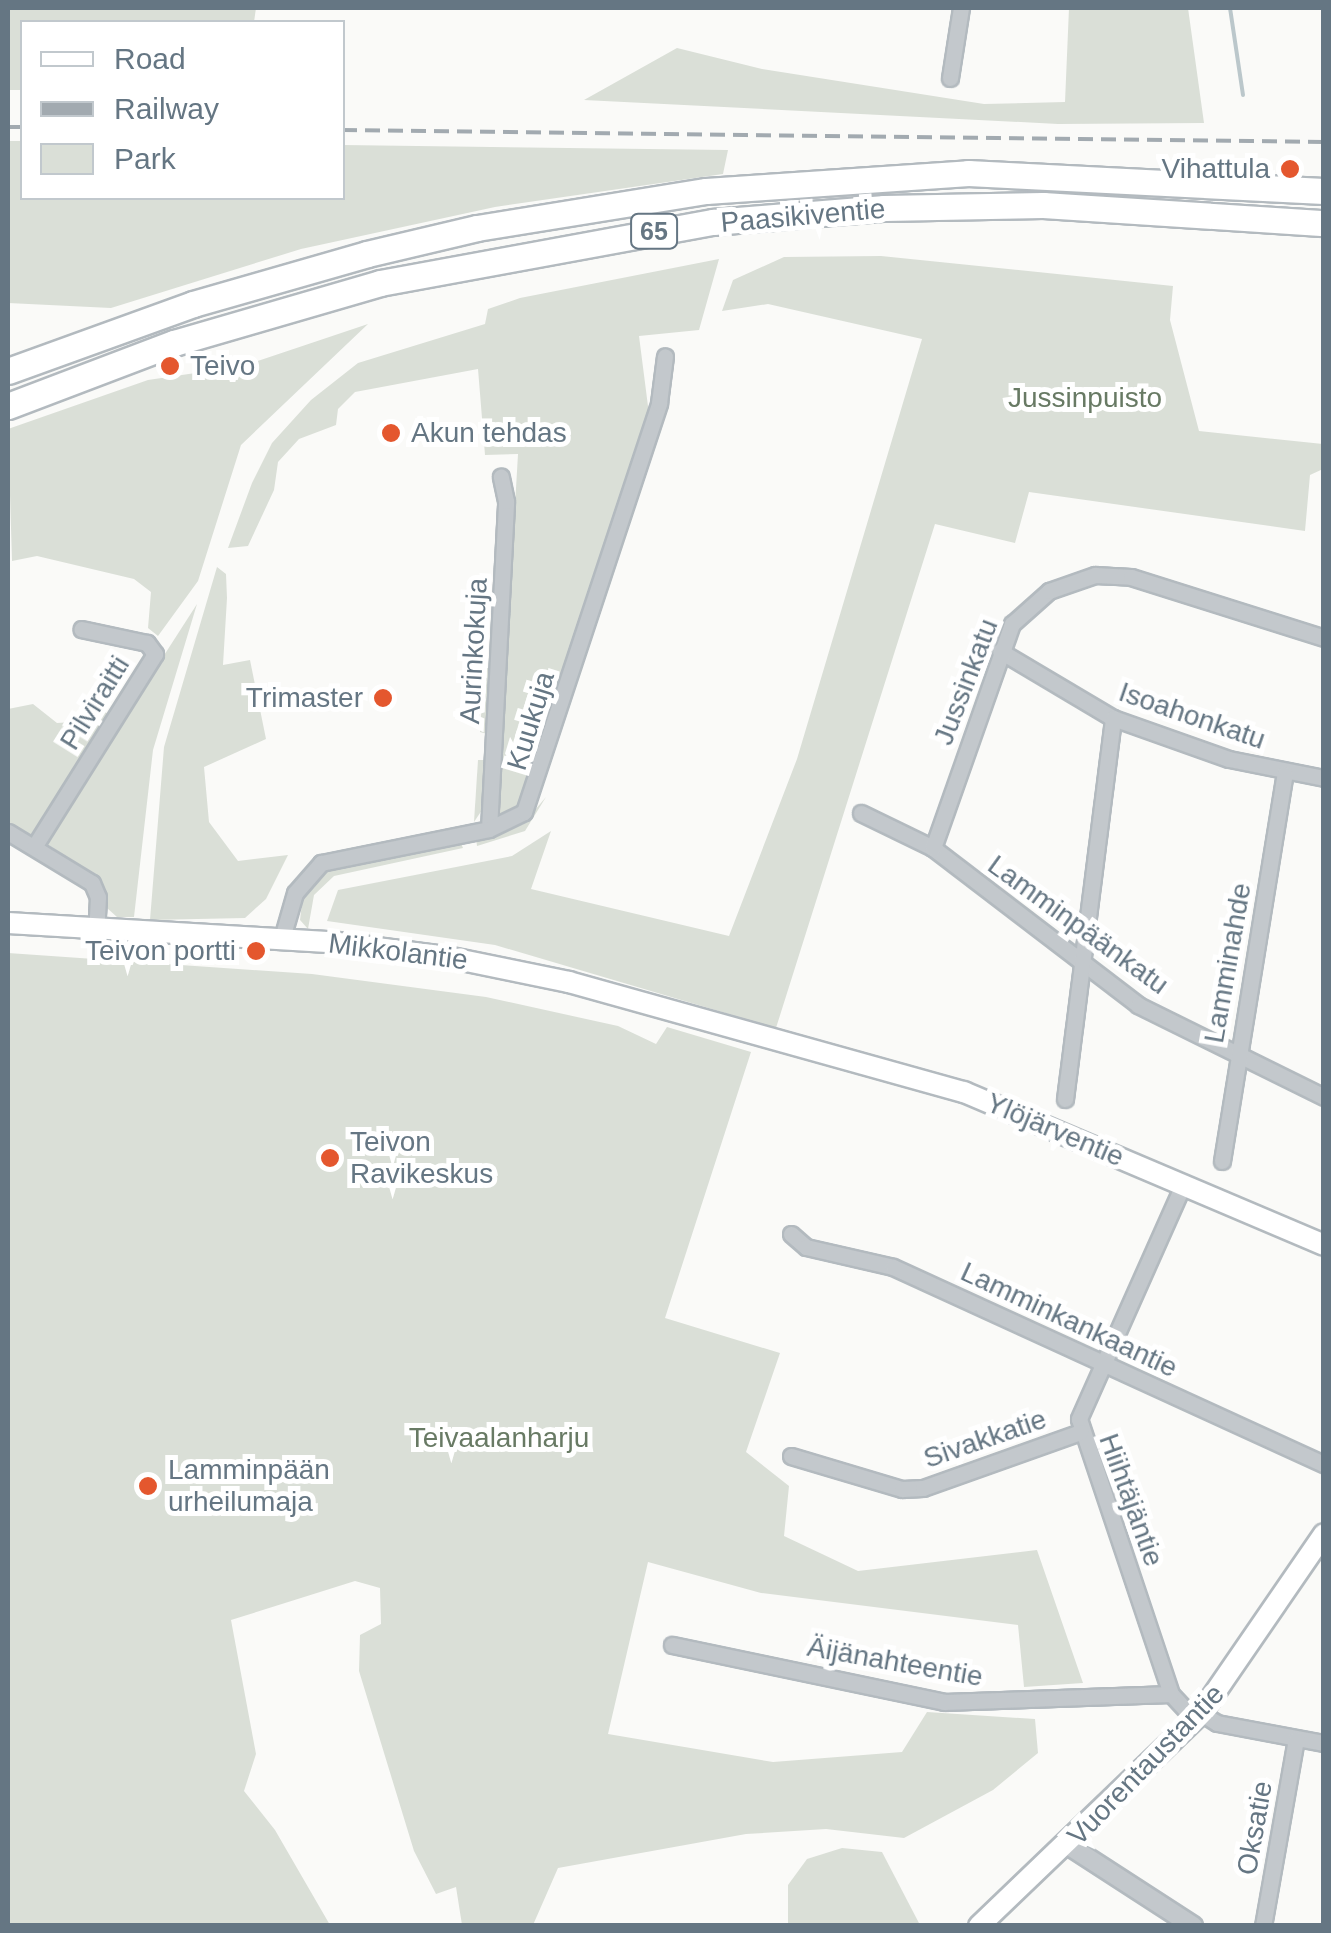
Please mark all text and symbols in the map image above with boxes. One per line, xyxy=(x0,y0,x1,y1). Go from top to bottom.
legend xyxy=(20,20,345,200)
text: Road xyxy=(114,42,186,75)
text: Railway xyxy=(114,92,219,125)
text: Park xyxy=(114,142,176,175)
place label: Vihattula xyxy=(1162,152,1270,186)
marker: Vihattula xyxy=(1279,158,1301,180)
street label: Paasikiventie xyxy=(719,192,887,240)
road number: 65 xyxy=(629,211,679,251)
place label: Teivo xyxy=(190,349,255,383)
marker: Teivo xyxy=(159,355,181,377)
park label: Jussinpuisto xyxy=(1008,381,1162,415)
place label: Akun tehdas xyxy=(411,416,567,450)
marker: Akun tehdas xyxy=(380,422,402,444)
street label: Aurinkokuja xyxy=(453,577,495,725)
street label: Jussinkatu xyxy=(927,614,1005,750)
street label: Pilviraitti xyxy=(53,650,137,756)
street label: Kuukuja xyxy=(500,668,562,774)
street label: Isoahonkatu xyxy=(1114,675,1270,757)
place label: Trimaster xyxy=(246,681,363,715)
marker: Trimaster xyxy=(372,687,394,709)
street label: Lamminpäänkatu xyxy=(981,848,1175,1002)
street label: Lamminahde xyxy=(1197,880,1259,1046)
street label: Mikkolantie xyxy=(326,927,470,977)
place label: Teivon portti xyxy=(85,934,236,968)
marker: Teivon portti xyxy=(245,940,267,962)
street label: Ylöjärventie xyxy=(981,1086,1129,1174)
place label: Teivon Ravikeskus xyxy=(350,1125,493,1191)
marker: Teivon Ravikeskus xyxy=(319,1147,341,1169)
street label: Lamminkankaantie xyxy=(955,1255,1183,1385)
street label: Sivakkatie xyxy=(919,1402,1051,1476)
park label: Teivaalanharju xyxy=(409,1421,589,1455)
street label: Hiihtäjäntie xyxy=(1092,1429,1170,1571)
place label: Lamminpään urheilumaja xyxy=(168,1453,330,1519)
marker: Lamminpään urheilumaja xyxy=(137,1475,159,1497)
street label: Äijänahteentie xyxy=(805,1630,985,1694)
street label: Vuorentaustantie xyxy=(1061,1678,1231,1852)
street label: Oksatie xyxy=(1230,1778,1280,1878)

